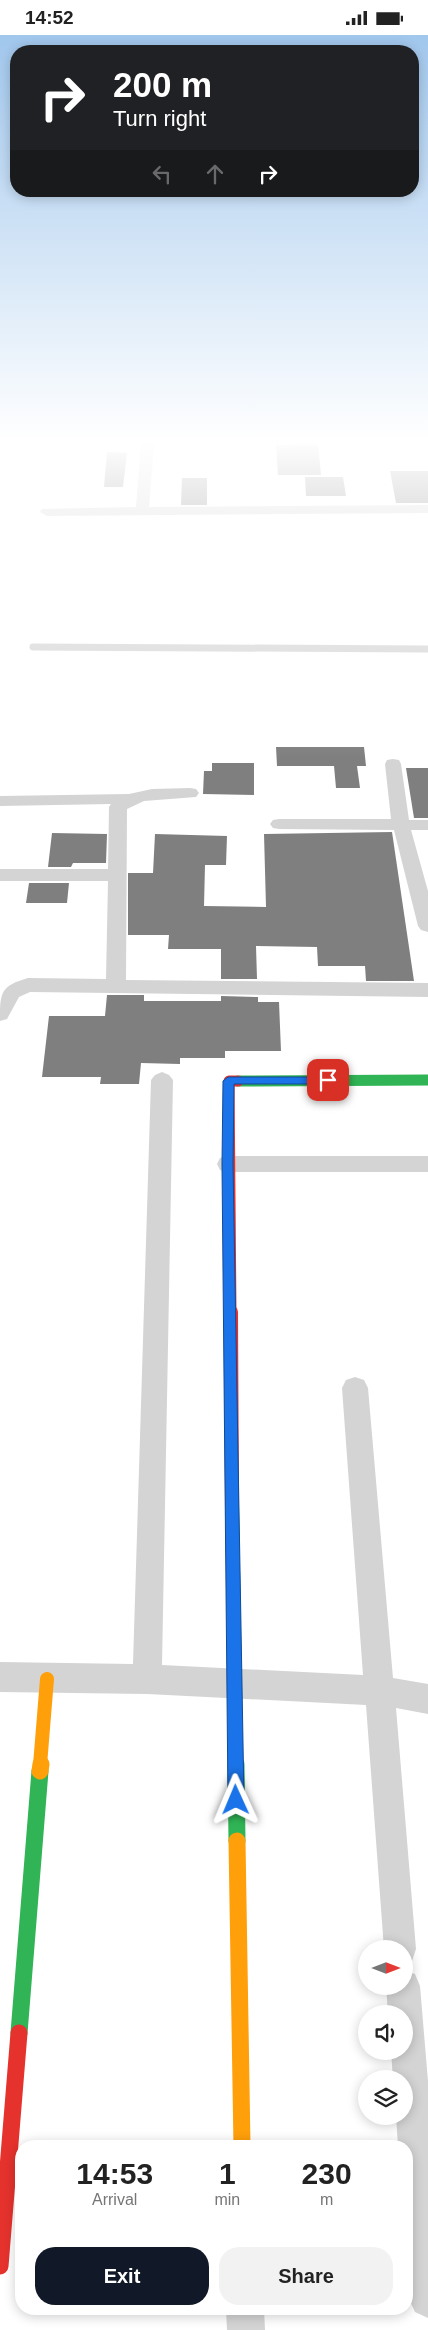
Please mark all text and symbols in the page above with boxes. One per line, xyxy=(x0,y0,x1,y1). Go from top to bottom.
text: 14:52 xyxy=(25,7,74,28)
icon: right xyxy=(30,65,95,130)
text: 200 m xyxy=(113,65,212,104)
text: Turn right xyxy=(113,106,206,131)
icon: left xyxy=(148,160,176,188)
icon: ahead xyxy=(201,160,229,188)
icon: right xyxy=(254,160,282,188)
pin xyxy=(307,1059,349,1101)
icon: arrive xyxy=(314,1066,342,1094)
position arrow xyxy=(209,1773,261,1825)
north arrow xyxy=(358,1940,412,1995)
map controls xyxy=(358,1940,413,2125)
button: sound xyxy=(358,2005,413,2060)
button: layers xyxy=(358,2070,413,2125)
text: 14:53 xyxy=(76,2157,153,2190)
text: 1 xyxy=(219,2157,236,2190)
text: 230 xyxy=(302,2157,352,2190)
text: Arrival xyxy=(92,2191,137,2208)
text: min xyxy=(214,2191,240,2208)
text: m xyxy=(320,2191,333,2208)
button: Exit xyxy=(35,2247,209,2305)
button: Share xyxy=(219,2247,393,2305)

